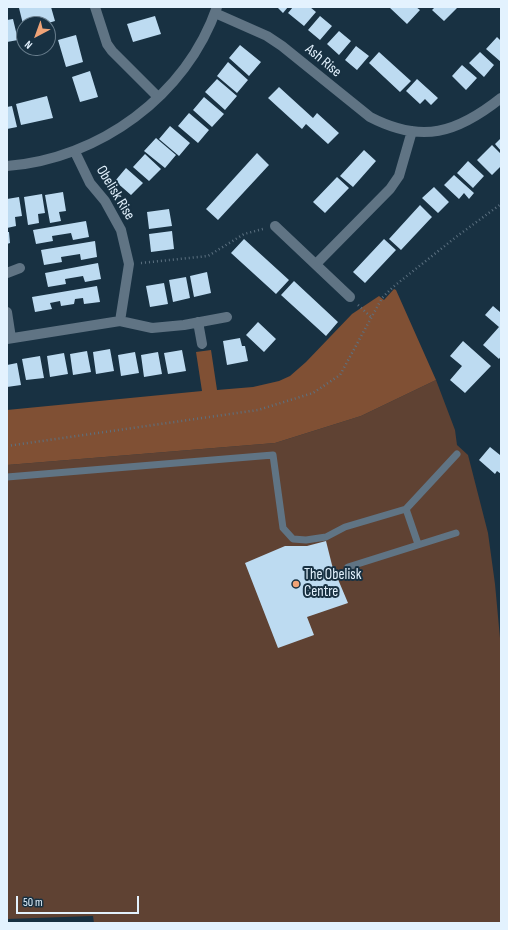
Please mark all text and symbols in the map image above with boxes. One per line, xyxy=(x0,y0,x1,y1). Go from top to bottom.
north arrow xyxy=(16,16,56,56)
text: N xyxy=(22,38,35,52)
street label: Ash Rise xyxy=(301,41,345,81)
street label: Obelisk Rise xyxy=(92,163,138,223)
place label: The Obelisk Centre xyxy=(304,566,361,601)
marker: The Obelisk Centre xyxy=(291,579,301,589)
scale bar xyxy=(18,888,141,914)
text: 50 m xyxy=(23,895,43,910)

